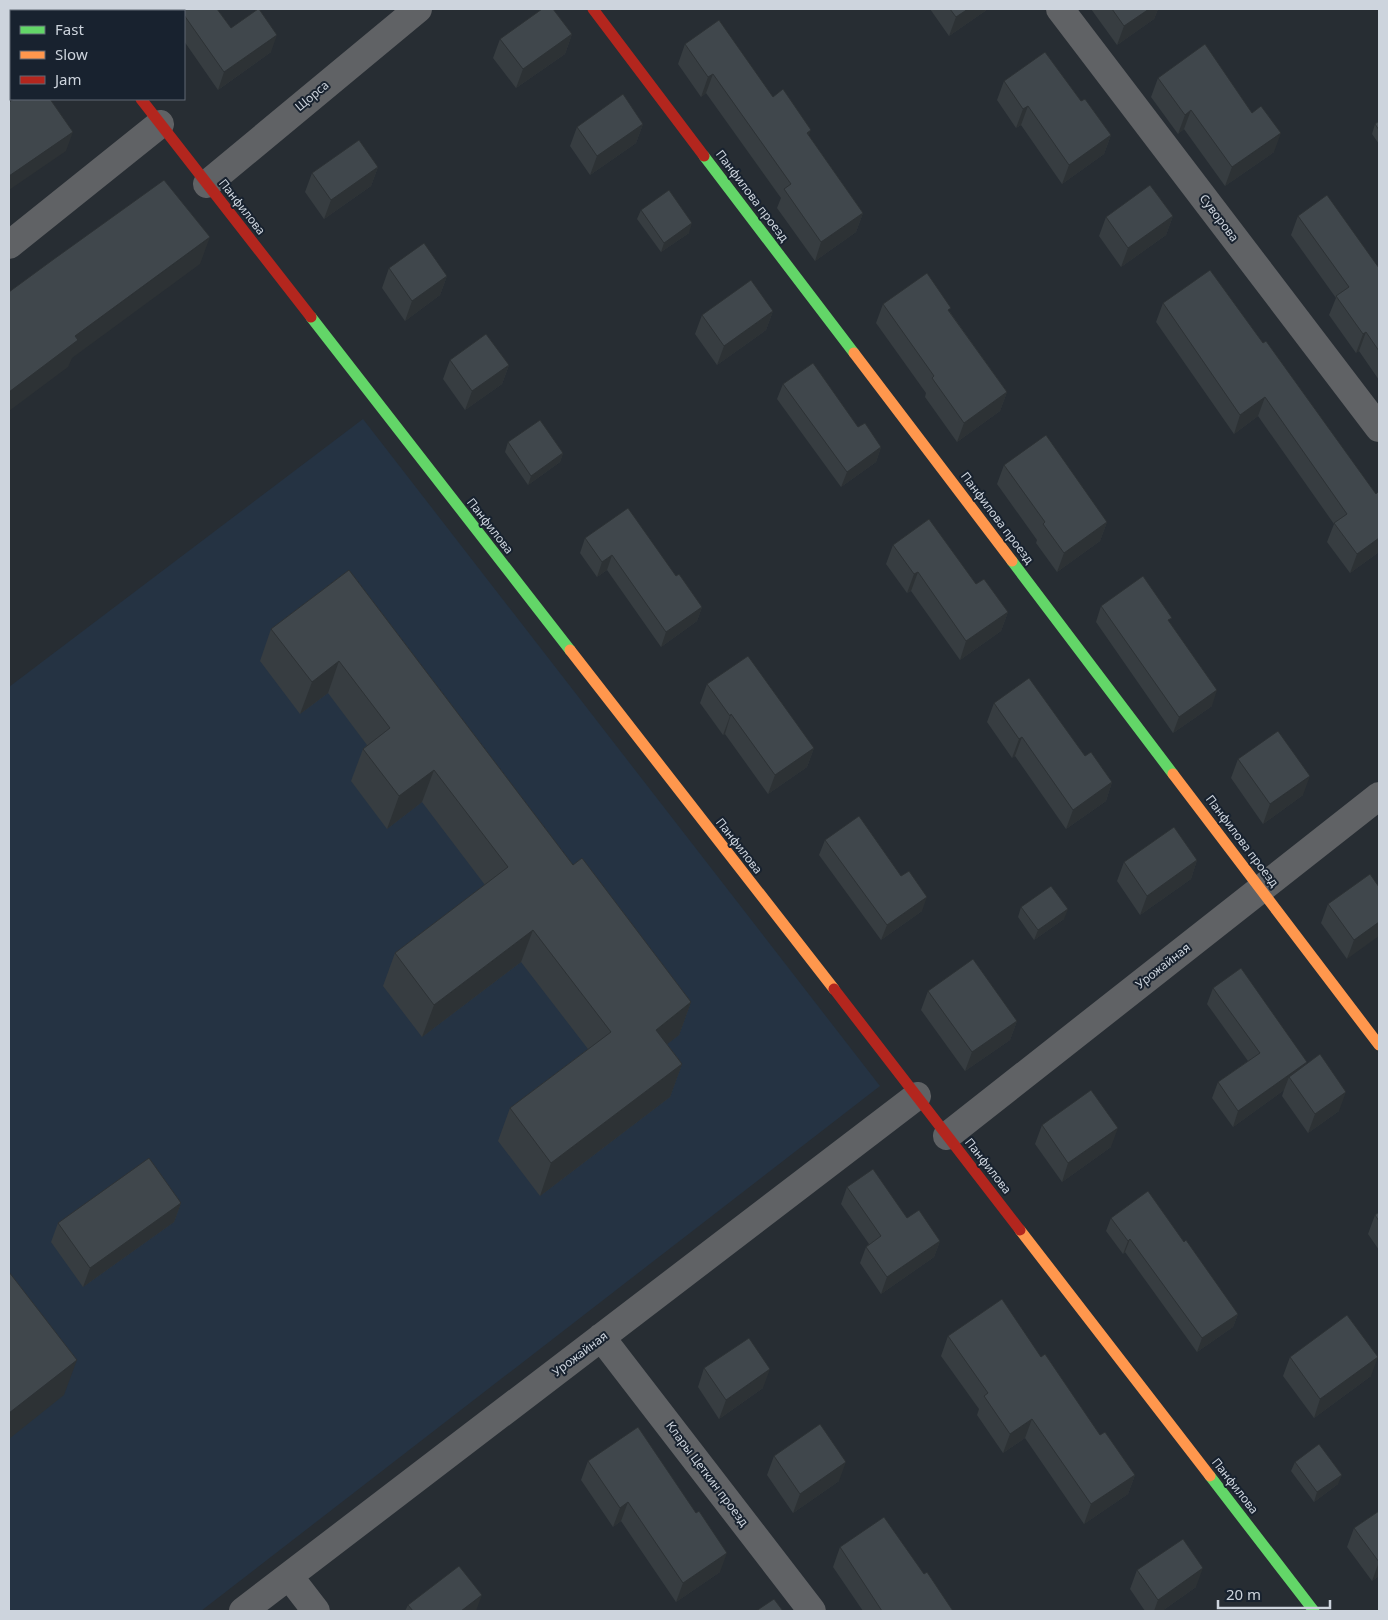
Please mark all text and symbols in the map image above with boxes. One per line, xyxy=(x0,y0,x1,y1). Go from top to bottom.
legend xyxy=(10,10,185,100)
text: Fast xyxy=(55,19,84,39)
text: Slow xyxy=(55,44,88,64)
text: Jam xyxy=(53,69,82,89)
street label: Щорса xyxy=(291,76,332,115)
street label: Панфилова проезд xyxy=(712,146,793,246)
street label: Панфилова xyxy=(215,175,270,238)
street label: Суворова xyxy=(1196,190,1243,245)
street label: Панфилова проезд xyxy=(957,468,1038,568)
street label: Панфилова xyxy=(463,494,518,557)
street label: Панфилова проезд xyxy=(1202,791,1283,891)
street label: Панфилова xyxy=(712,814,767,877)
street label: Урожайная xyxy=(1132,939,1194,992)
street label: Панфилова xyxy=(961,1134,1016,1197)
street label: Урожайная xyxy=(548,1327,611,1380)
street label: Клары Цеткин проезд xyxy=(662,1418,753,1530)
street label: Панфилова xyxy=(1208,1454,1263,1517)
scale bar xyxy=(1218,1578,1330,1610)
text: 20 m xyxy=(1226,1584,1261,1604)

